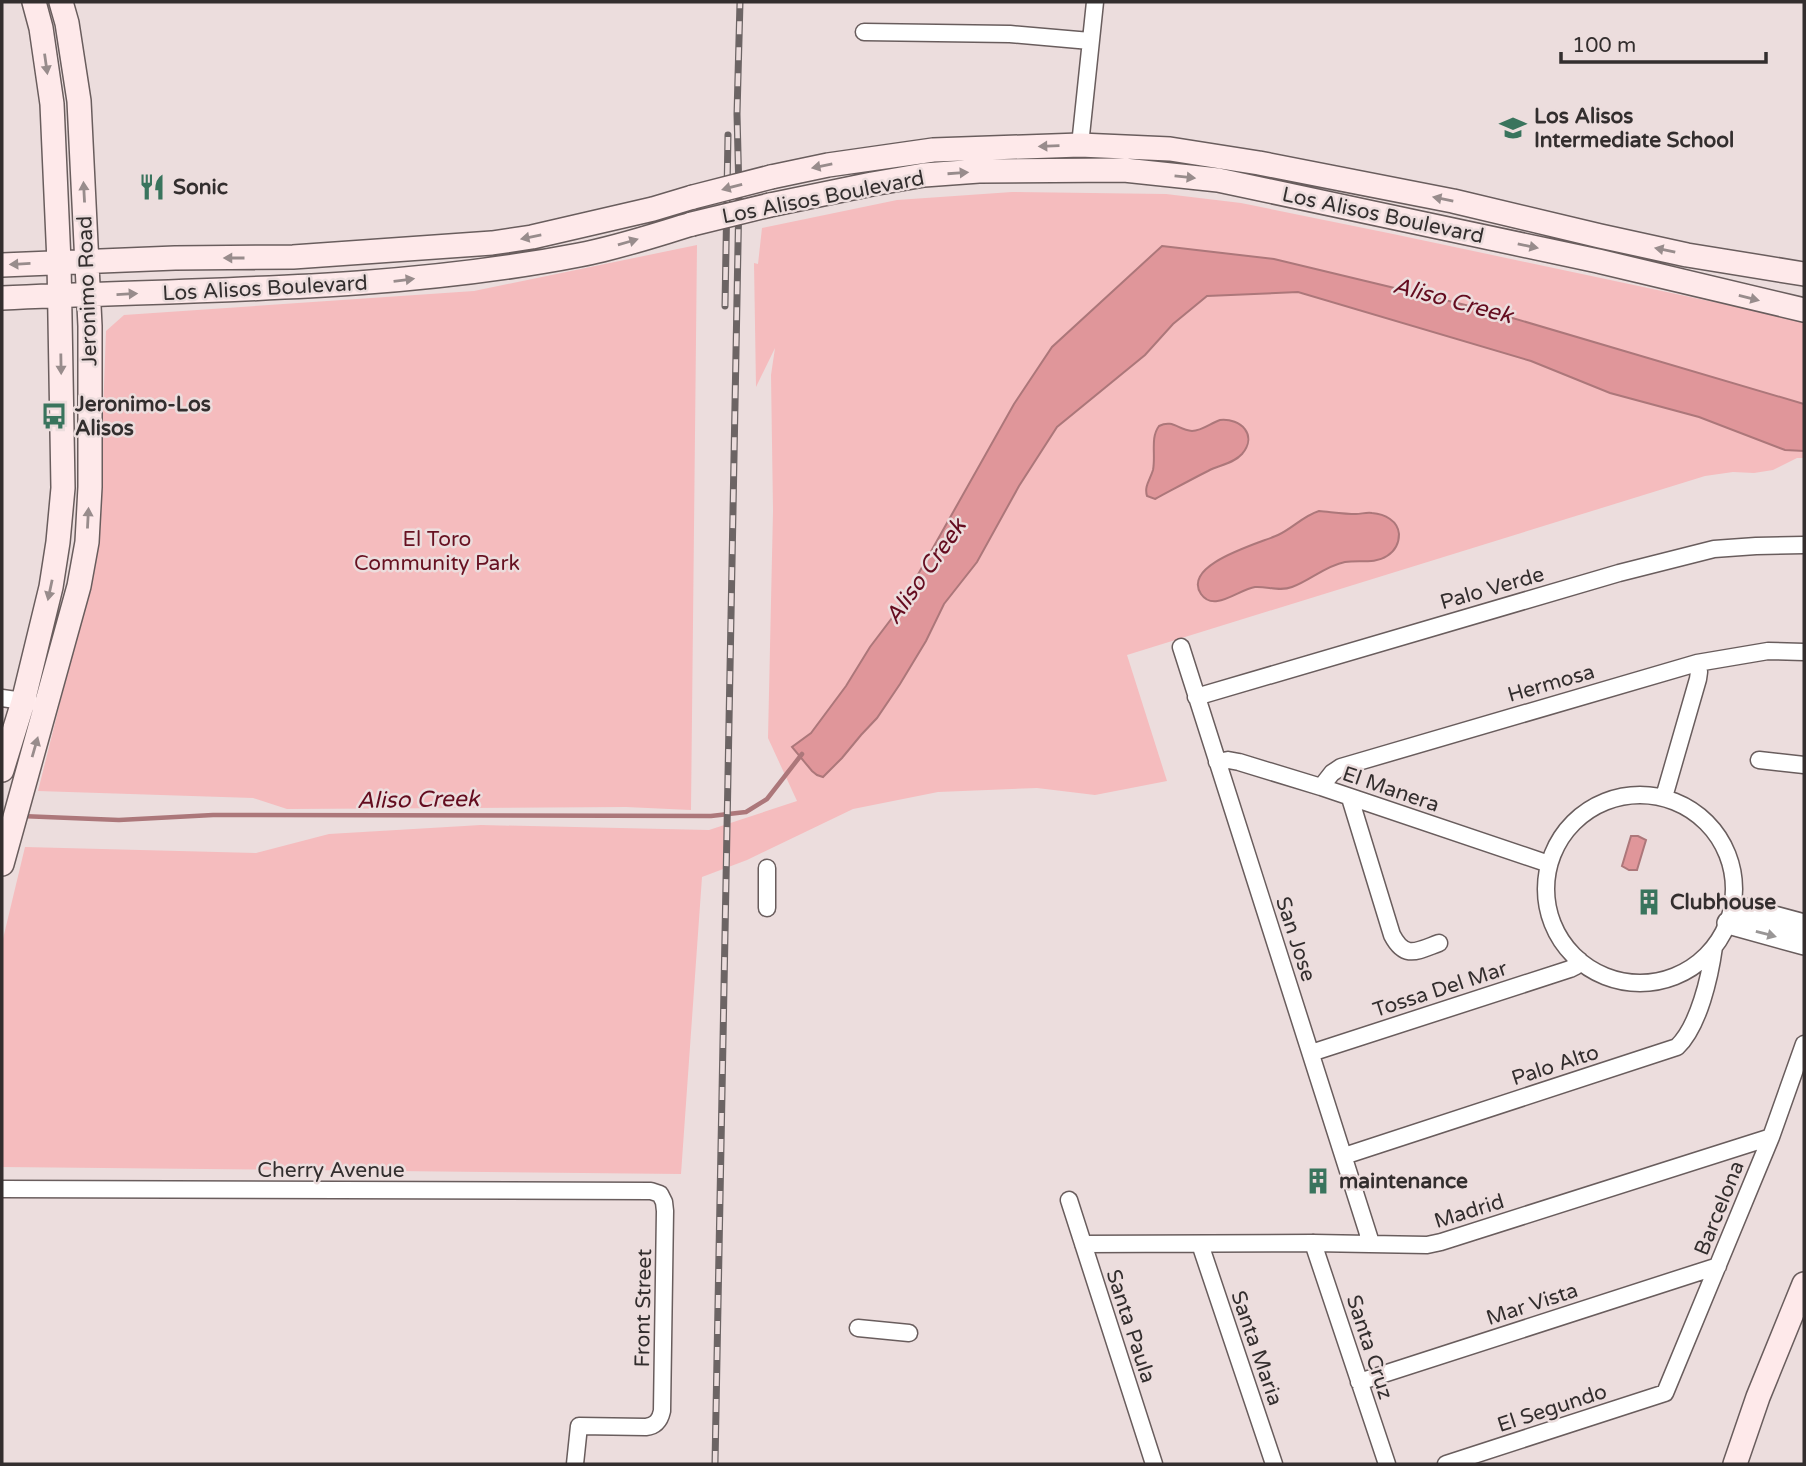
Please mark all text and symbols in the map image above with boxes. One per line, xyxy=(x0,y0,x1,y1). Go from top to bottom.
scale bar xyxy=(1561,21,1766,65)
text: 100 m xyxy=(1572,33,1636,58)
one-way arrow xyxy=(41,53,52,75)
place label: Los Alisos Intermediate School xyxy=(1534,104,1734,153)
school or university icon: Los Alisos Intermediate School xyxy=(1498,113,1528,143)
one-way arrow xyxy=(1037,140,1059,151)
one-way arrow xyxy=(811,161,833,172)
street label: Los Alisos Boulevard xyxy=(720,166,926,229)
one-way arrow xyxy=(947,167,969,178)
one-way arrow xyxy=(1174,171,1196,182)
restaurant icon: Sonic xyxy=(137,172,167,202)
place label: Sonic xyxy=(173,175,228,200)
one-way arrow xyxy=(78,181,89,203)
one-way arrow xyxy=(721,182,743,193)
street label: Los Alisos Boulevard xyxy=(1280,182,1486,249)
one-way arrow xyxy=(1432,193,1454,204)
street label: Jeronimo Road xyxy=(72,215,103,367)
one-way arrow xyxy=(520,232,542,243)
one-way arrow xyxy=(617,236,639,247)
one-way arrow xyxy=(1517,241,1539,252)
one-way arrow xyxy=(1654,245,1676,256)
one-way arrow xyxy=(223,252,245,264)
one-way arrow xyxy=(9,259,31,270)
street label: Los Alisos Boulevard xyxy=(162,271,368,306)
water label: Aliso Creek xyxy=(1390,272,1517,331)
one-way arrow xyxy=(393,274,415,285)
one-way arrow xyxy=(117,288,139,299)
one-way arrow xyxy=(1739,293,1761,304)
one-way arrow xyxy=(56,353,67,375)
place label: Jeronimo-Los Alisos xyxy=(74,392,211,441)
bus stop icon: Jeronimo-Los Alisos xyxy=(39,401,69,431)
one-way arrow xyxy=(83,506,94,528)
water label: Aliso Creek xyxy=(879,512,973,630)
park label: El Toro Community Park xyxy=(354,527,520,576)
street label: Palo Verde xyxy=(1437,562,1547,615)
one-way arrow xyxy=(44,579,55,601)
street label: Hermosa xyxy=(1505,659,1598,708)
one-way arrow xyxy=(30,736,40,757)
street label: El Manera xyxy=(1339,761,1443,818)
water label: Aliso Creek xyxy=(357,785,481,815)
building icon: Clubhouse xyxy=(1634,887,1664,917)
place label: Clubhouse xyxy=(1670,890,1776,915)
street label: San Jose xyxy=(1270,894,1321,985)
one-way arrow xyxy=(1755,929,1777,940)
street label: Tossa Del Mar xyxy=(1370,956,1510,1023)
street label: Palo Alto xyxy=(1508,1040,1602,1091)
street label: Barcelona xyxy=(1689,1157,1750,1259)
street label: Cherry Avenue xyxy=(257,1158,405,1183)
building icon: maintenance xyxy=(1303,1166,1333,1196)
place label: maintenance xyxy=(1339,1169,1468,1194)
street label: Madrid xyxy=(1431,1189,1507,1234)
street label: Front Street xyxy=(630,1248,657,1368)
street label: Santa Paula xyxy=(1100,1266,1161,1386)
street label: Mar Vista xyxy=(1483,1278,1581,1331)
street label: Santa Maria xyxy=(1225,1287,1288,1409)
street label: Santa Cruz xyxy=(1341,1292,1398,1403)
street label: El Segundo xyxy=(1494,1379,1610,1438)

